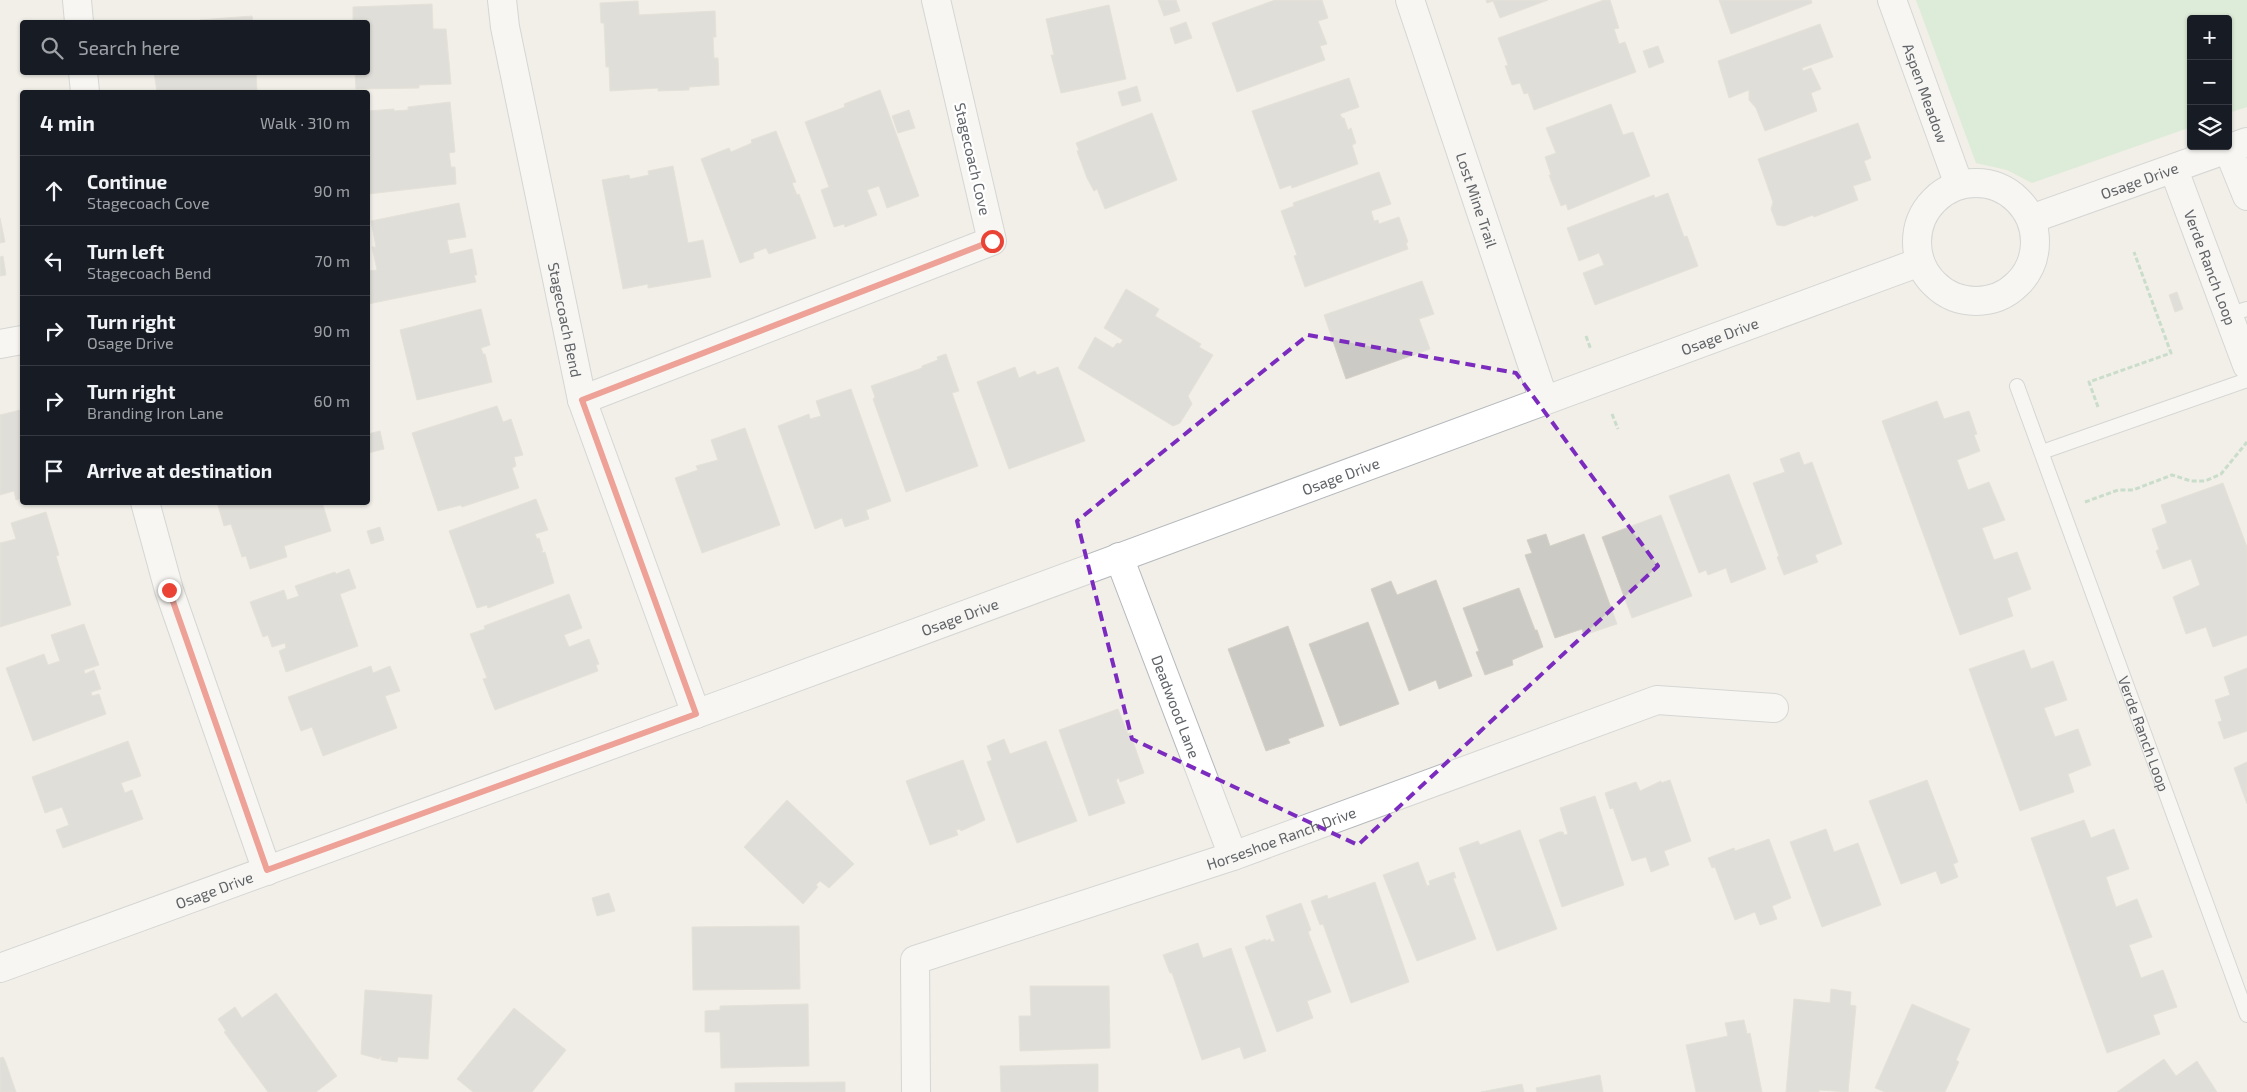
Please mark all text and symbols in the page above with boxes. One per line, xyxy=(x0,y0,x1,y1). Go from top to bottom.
map controls xyxy=(2187,15,2232,150)
button: + xyxy=(2187,15,2232,60)
search box xyxy=(20,20,370,75)
icon: search xyxy=(38,34,66,62)
text: Search here xyxy=(78,36,180,59)
street label: Aspen Meadow xyxy=(1899,41,1952,145)
button: − xyxy=(2187,60,2232,105)
street label: Stagecoach Cove xyxy=(951,101,995,217)
button: layers xyxy=(2187,105,2232,150)
text: 4 min xyxy=(40,110,95,135)
text: Walk · 310 m xyxy=(260,113,350,132)
street label: Lost Mine Trail xyxy=(1453,150,1502,251)
street label: Osage Drive xyxy=(2098,158,2181,203)
text: Continue xyxy=(87,170,167,193)
icon: ahead xyxy=(40,177,68,205)
text: 90 m xyxy=(314,181,350,200)
text: Stagecoach Cove xyxy=(87,193,210,212)
street label: Verde Ranch Loop xyxy=(2181,207,2240,328)
route start xyxy=(981,230,1004,253)
text: Turn left xyxy=(87,240,164,263)
icon: left xyxy=(40,247,68,275)
text: 70 m xyxy=(315,251,350,270)
street label: Stagecoach Bend xyxy=(545,261,586,379)
text: Stagecoach Bend xyxy=(87,263,211,282)
text: Turn right xyxy=(87,310,175,333)
street label: Osage Drive xyxy=(1678,314,1761,359)
icon: right xyxy=(40,317,68,345)
text: 90 m xyxy=(314,321,350,340)
text: Osage Drive xyxy=(87,333,174,352)
text: Turn right xyxy=(87,380,175,403)
icon: right xyxy=(40,387,68,415)
text: 60 m xyxy=(314,391,350,410)
text: Branding Iron Lane xyxy=(87,403,224,422)
street label: Osage Drive xyxy=(1299,453,1382,499)
icon: arrive xyxy=(40,457,68,485)
text: Arrive at destination xyxy=(87,459,272,482)
route end xyxy=(158,579,181,602)
street label: Osage Drive xyxy=(918,594,1001,639)
street label: Deadwood Lane xyxy=(1148,652,1204,761)
street label: Verde Ranch Loop xyxy=(2115,673,2173,794)
street label: Horseshoe Ranch Drive xyxy=(1204,803,1358,873)
street label: Osage Drive xyxy=(173,867,255,912)

